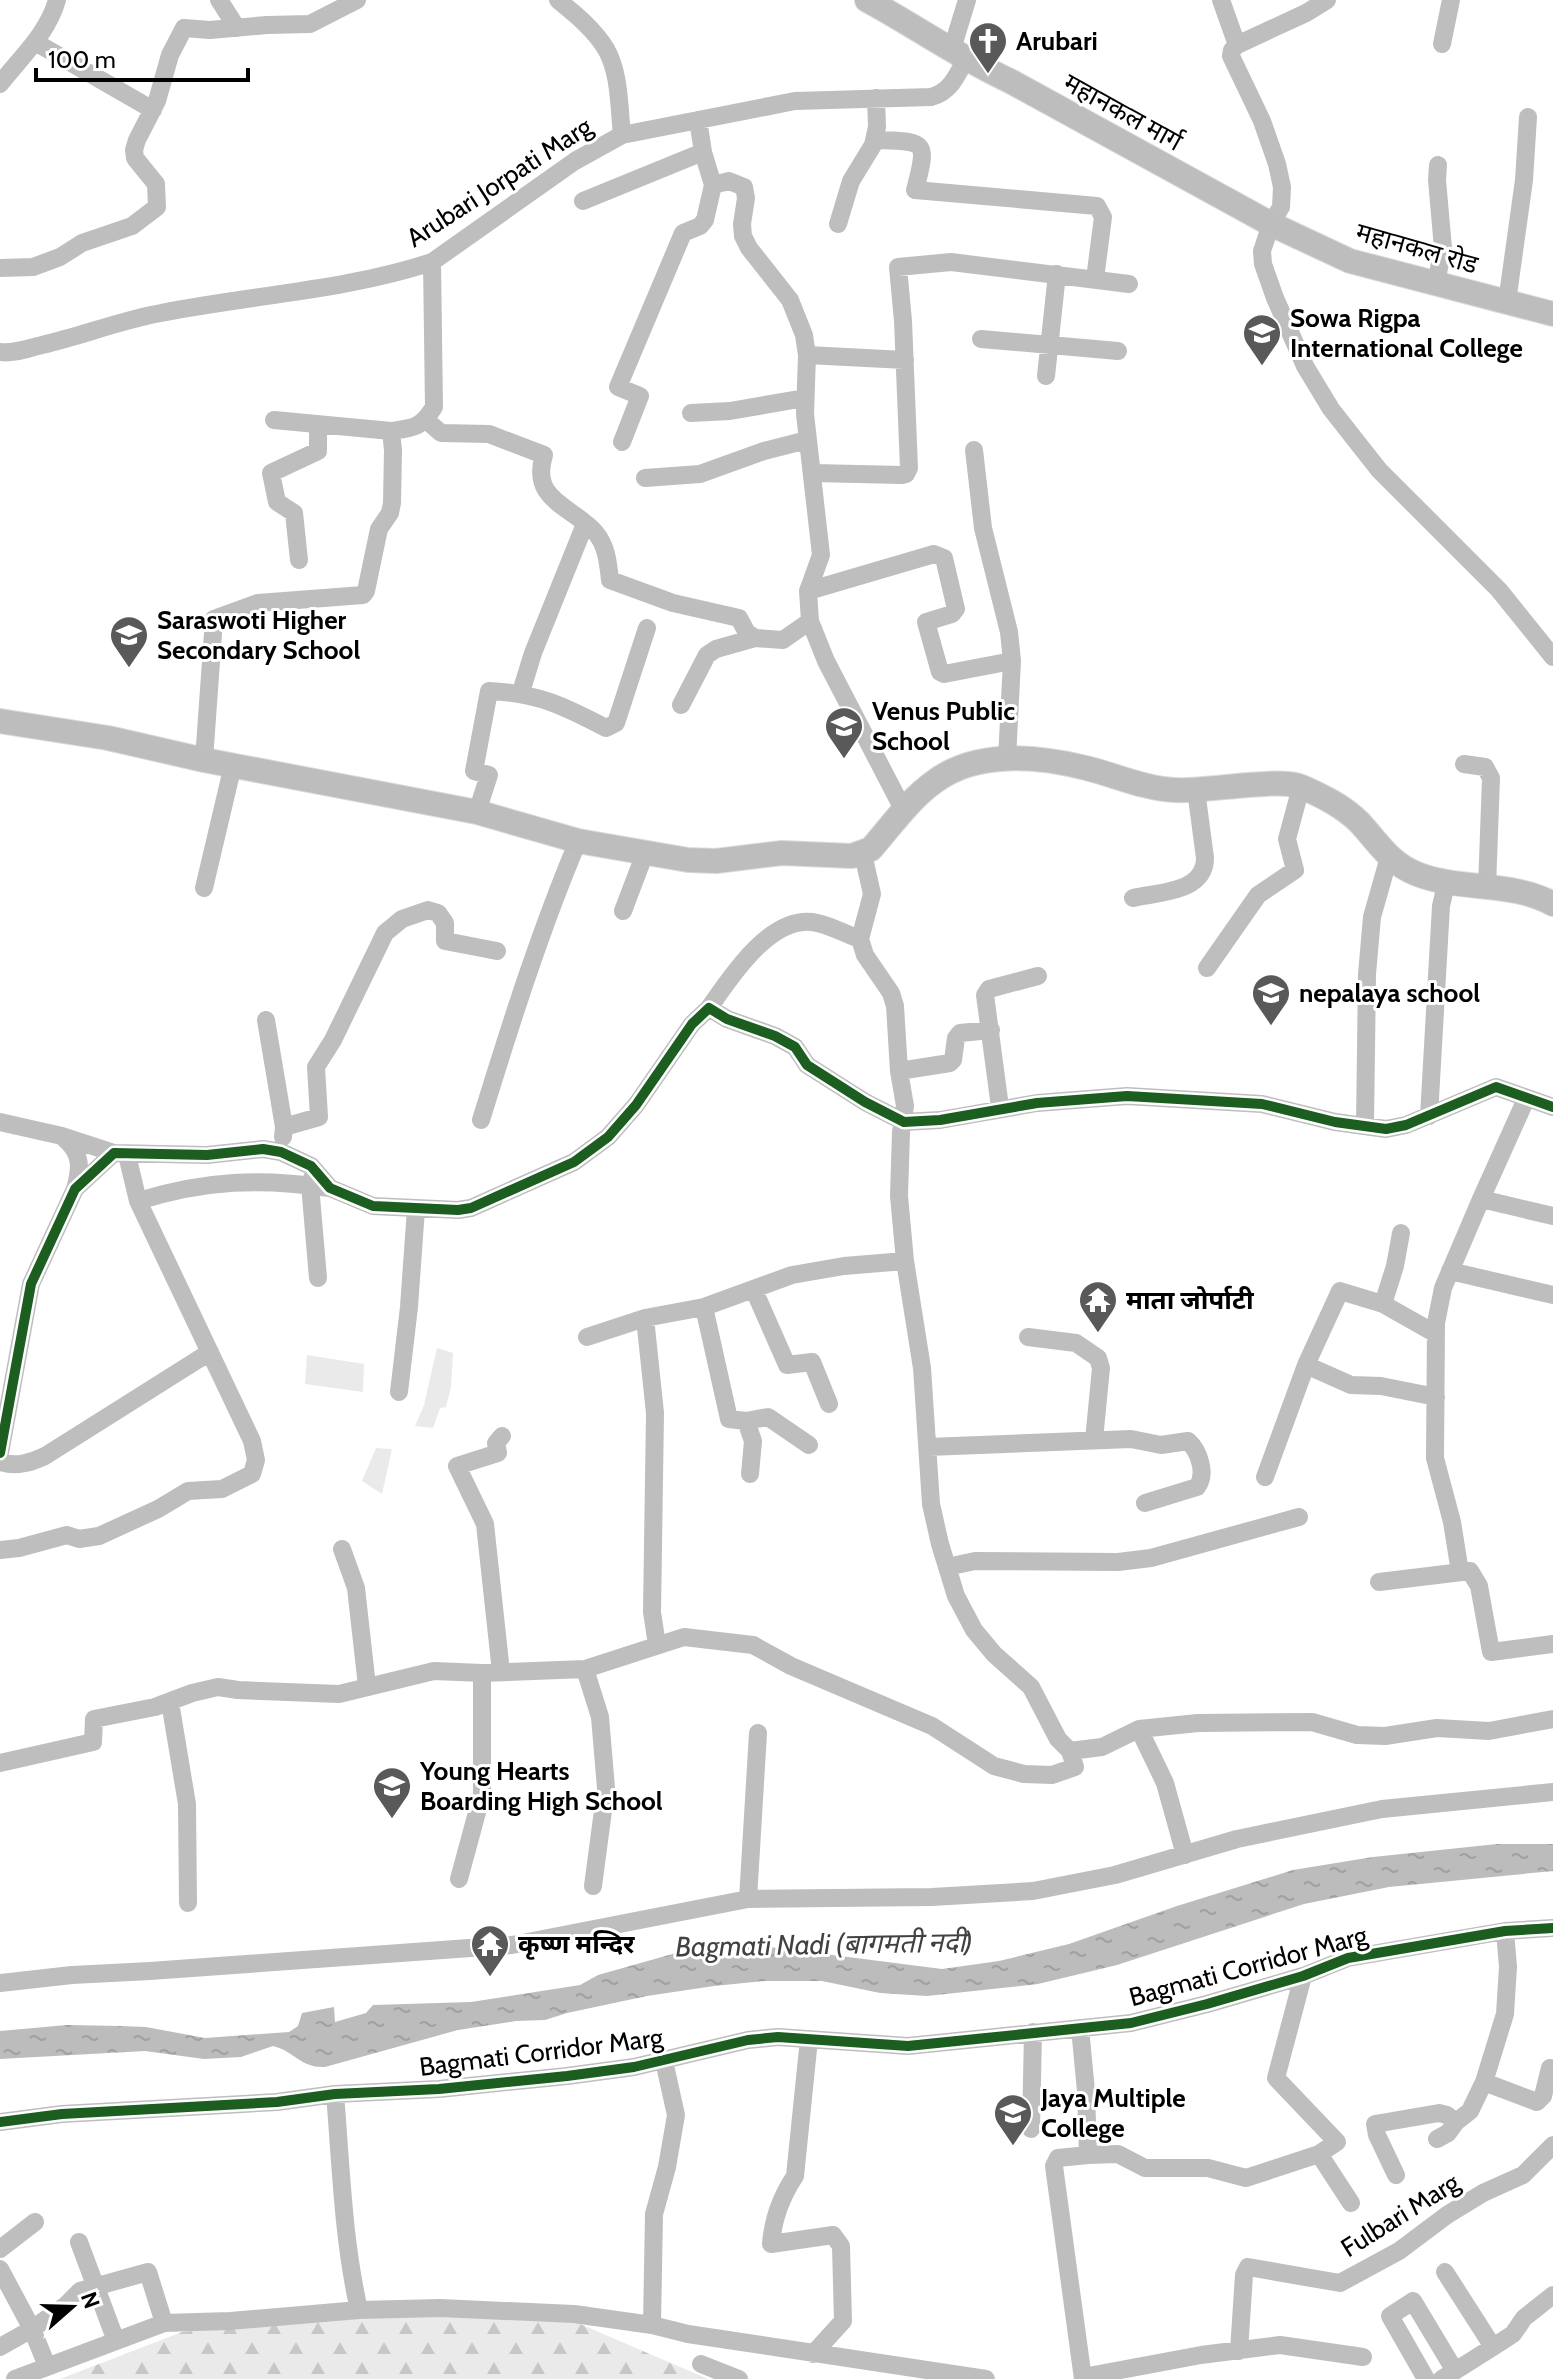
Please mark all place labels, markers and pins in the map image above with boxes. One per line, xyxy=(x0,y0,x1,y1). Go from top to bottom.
church icon: Arubari xyxy=(967,20,1009,75)
place label: Arubari xyxy=(1016,25,1098,57)
place label: Sowa Rigpa International College xyxy=(1290,302,1523,364)
school or university icon: Sowa Rigpa International College xyxy=(1241,312,1283,367)
place label: Saraswoti Higher Secondary School xyxy=(157,604,360,666)
school or university icon: Saraswoti Higher Secondary School xyxy=(108,614,150,669)
place label: Venus Public School xyxy=(872,695,1015,757)
school or university icon: Venus Public School xyxy=(823,705,865,760)
school or university icon: nepalaya school xyxy=(1250,972,1292,1027)
place label: nepalaya school xyxy=(1299,977,1480,1009)
temple icon: माता जोर्पाटी xyxy=(1077,1279,1119,1334)
place label: माता जोर्पाटी xyxy=(1126,1284,1255,1316)
place label: Young Hearts Boarding High School xyxy=(419,1755,663,1817)
school or university icon: Young Hearts Boarding High School xyxy=(371,1765,413,1820)
temple icon: कृष्ण मन्दिर xyxy=(469,1923,511,1978)
place label: कृष्ण मन्दिर xyxy=(518,1928,635,1960)
place label: Jaya Multiple College xyxy=(1040,2082,1186,2144)
school or university icon: Jaya Multiple College xyxy=(992,2092,1034,2147)

